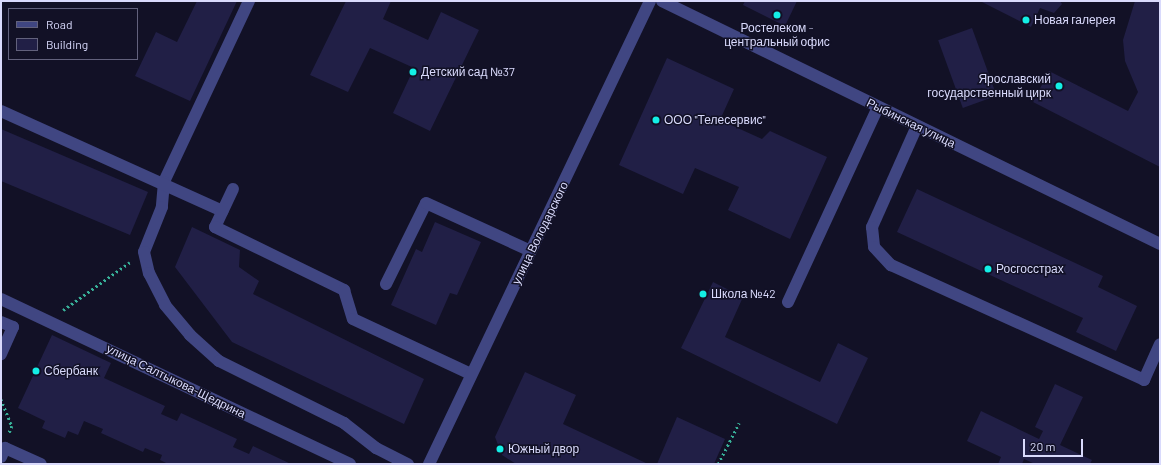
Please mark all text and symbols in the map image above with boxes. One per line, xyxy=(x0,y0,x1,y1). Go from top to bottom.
legend xyxy=(8,8,138,60)
marker: Ростелеком - центральный офис xyxy=(772,10,782,20)
place label: Новая галерея xyxy=(1034,13,1115,27)
marker: Новая галерея xyxy=(1021,15,1031,25)
text: Road xyxy=(46,17,73,31)
place label: Ростелеком - центральный офис xyxy=(724,21,830,49)
text: Building xyxy=(46,37,88,51)
place label: Детский сад №37 xyxy=(421,65,515,79)
marker: Детский сад №37 xyxy=(408,67,418,77)
place label: Ярославский государственный цирк xyxy=(927,72,1051,100)
marker: Ярославский государственный цирк xyxy=(1054,81,1064,91)
street label: Рыбинская улица xyxy=(864,95,958,151)
place label: ООО "Телесервис" xyxy=(664,113,766,127)
marker: ООО "Телесервис" xyxy=(651,115,661,125)
street label: улица Володарского xyxy=(509,179,571,287)
place label: Росгосстрах xyxy=(996,262,1064,276)
marker: Росгосстрах xyxy=(983,264,993,274)
place label: Школа №42 xyxy=(711,287,776,301)
marker: Школа №42 xyxy=(698,289,708,299)
street label: улица Салтыкова-Щедрина xyxy=(104,341,248,421)
place label: Сбербанк xyxy=(44,364,98,378)
marker: Сбербанк xyxy=(31,366,41,376)
scale bar xyxy=(1025,431,1085,457)
text: 20 m xyxy=(1030,439,1056,453)
place label: Южный двор xyxy=(508,442,579,456)
marker: Южный двор xyxy=(495,444,505,454)

